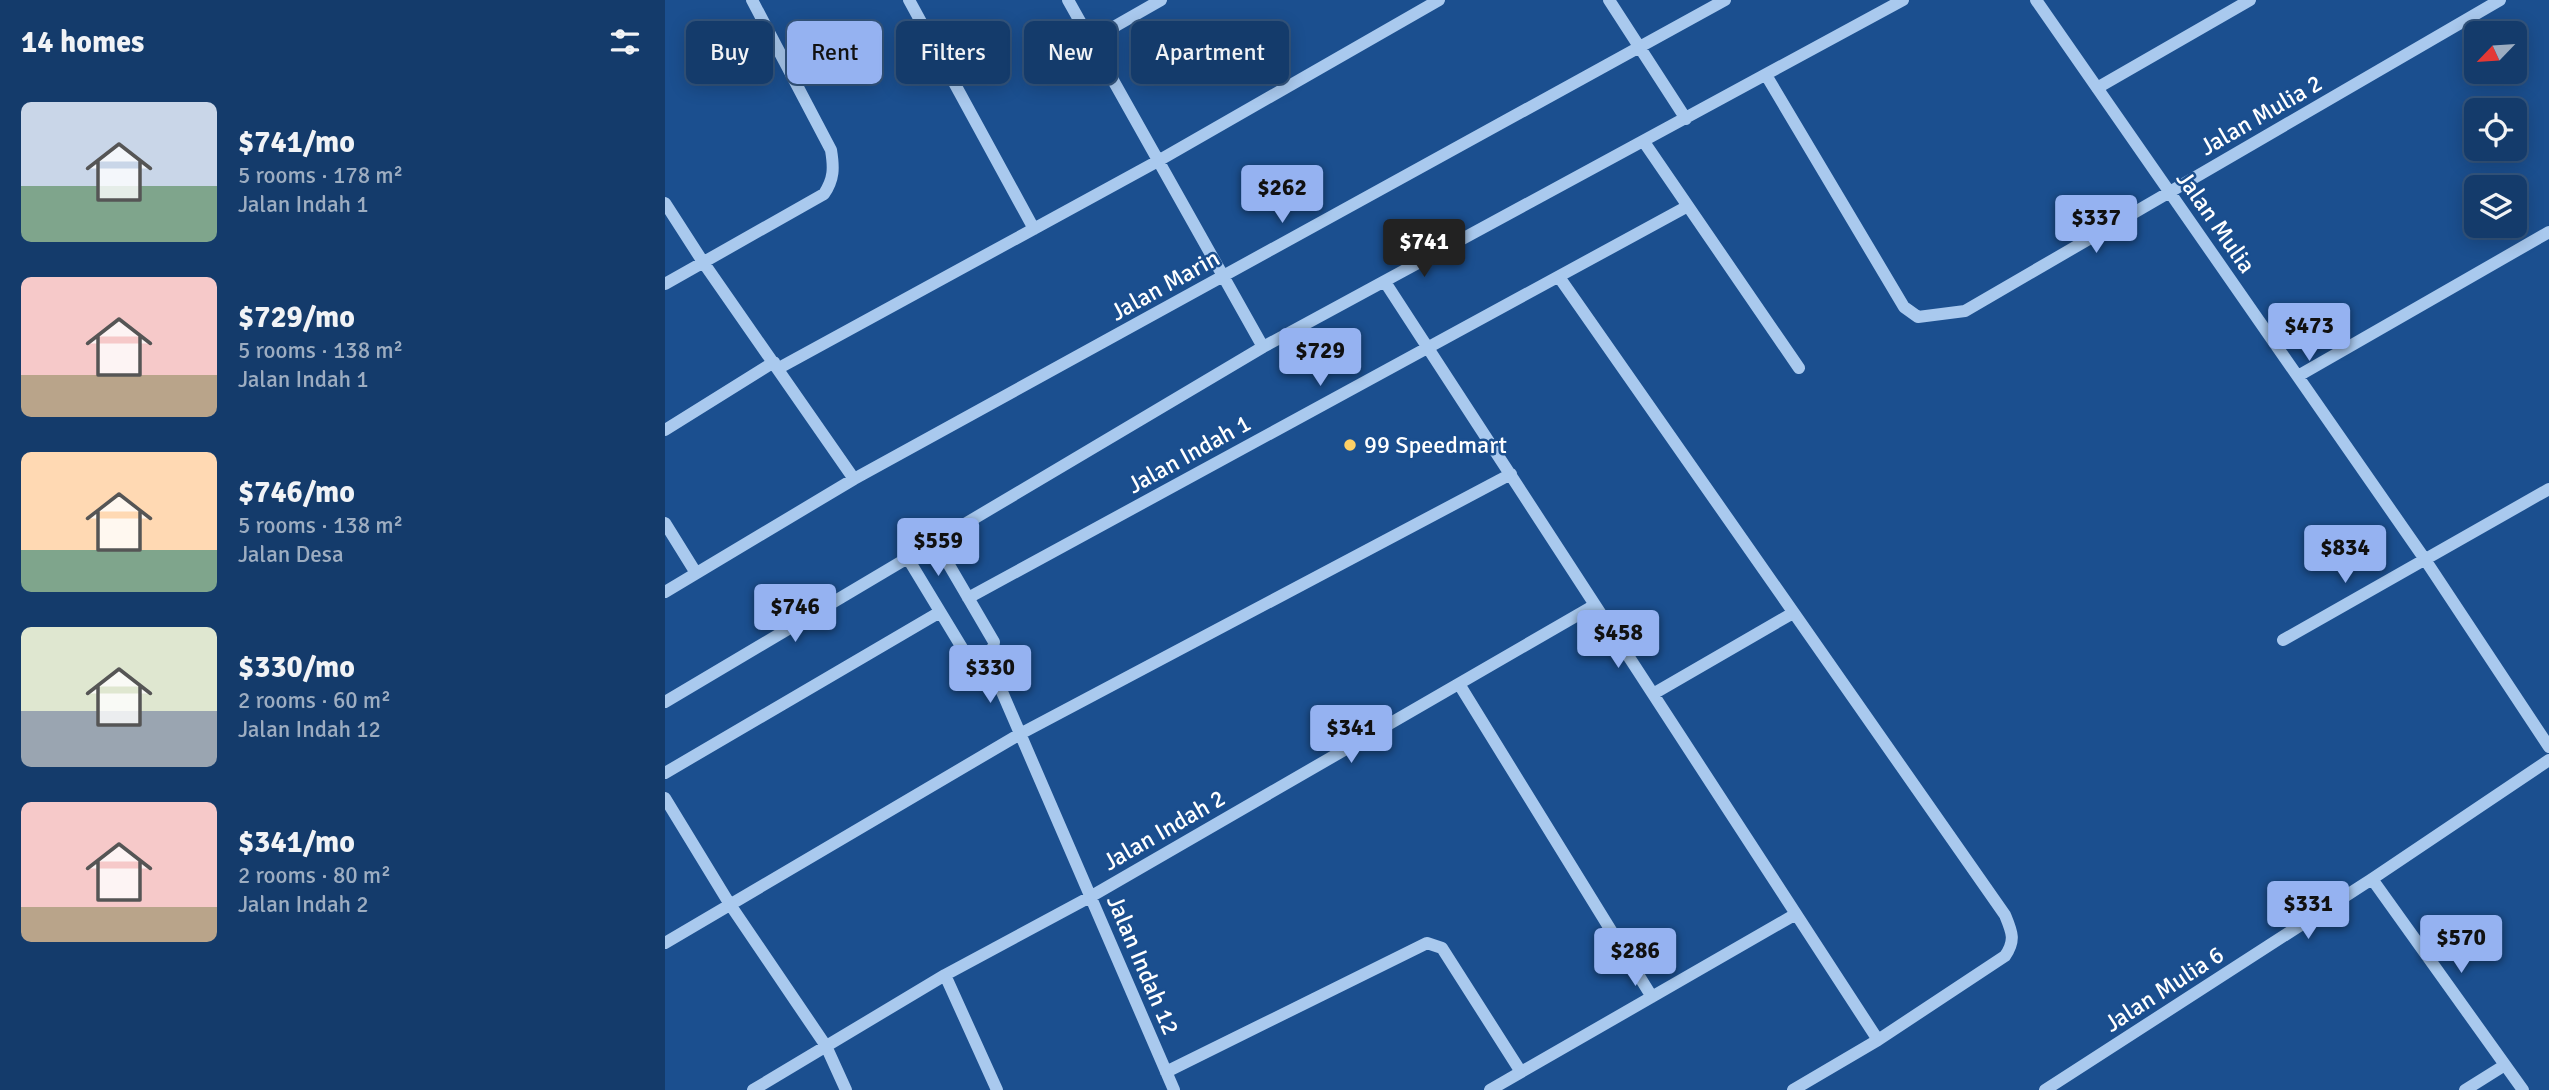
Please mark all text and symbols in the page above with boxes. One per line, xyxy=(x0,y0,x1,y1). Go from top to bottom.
chip: Buy xyxy=(686,21,773,84)
chip: Rent xyxy=(787,21,882,84)
chip: Filters xyxy=(896,21,1010,84)
chip: New xyxy=(1024,21,1117,84)
chip: Apartment xyxy=(1131,21,1289,84)
north arrow xyxy=(2464,21,2527,84)
map controls xyxy=(2464,21,2527,238)
icon: filters xyxy=(606,23,644,61)
text: 14 homes xyxy=(21,24,144,61)
street label: Jalan Mulia 2 xyxy=(2194,68,2328,162)
button: locate xyxy=(2464,98,2527,161)
text: $741/mo xyxy=(238,124,355,161)
icon: home xyxy=(77,130,161,214)
text: 5 rooms · 178 m² xyxy=(238,161,403,190)
street label: Jalan Mulia xyxy=(2170,165,2262,279)
pin: $262 xyxy=(1241,166,1323,225)
text: $262 xyxy=(1257,173,1307,202)
button: layers xyxy=(2464,175,2527,238)
text: Jalan Indah 1 xyxy=(238,190,369,219)
pin: $337 xyxy=(2055,196,2137,255)
text: $337 xyxy=(2071,203,2121,232)
pin: $741 xyxy=(1383,219,1465,279)
text: $741 xyxy=(1399,227,1449,256)
street label: Jalan Marin xyxy=(1105,243,1225,327)
text: $729/mo xyxy=(238,299,355,336)
pin: $473 xyxy=(2268,304,2350,363)
icon: home xyxy=(77,305,161,389)
text: $473 xyxy=(2284,311,2334,340)
pin: $729 xyxy=(1279,328,1361,388)
text: 5 rooms · 138 m² xyxy=(238,336,403,365)
text: $729 xyxy=(1295,336,1345,365)
text: Jalan Indah 1 xyxy=(238,365,369,394)
street label: Jalan Indah 1 xyxy=(1122,408,1256,500)
place label: 99 Speedmart xyxy=(1364,430,1507,460)
marker: 99 Speedmart xyxy=(1342,437,1358,453)
text: $746/mo xyxy=(238,474,355,511)
icon: home xyxy=(77,480,161,564)
text: 5 rooms · 138 m² xyxy=(238,511,403,540)
pin: $559 xyxy=(897,518,979,578)
text: $559 xyxy=(913,526,963,555)
pin: $834 xyxy=(2304,526,2386,585)
text: $834 xyxy=(2320,533,2370,562)
text: Jalan Desa xyxy=(238,540,344,569)
pin: $746 xyxy=(754,584,836,644)
text: $746 xyxy=(770,592,820,621)
pin: $458 xyxy=(1577,610,1659,670)
text: $458 xyxy=(1593,618,1643,647)
pin: $330 xyxy=(949,646,1031,705)
text: $330/mo xyxy=(238,649,355,686)
text: $330 xyxy=(965,653,1015,682)
icon: home xyxy=(77,655,161,739)
text: 2 rooms · 60 m² xyxy=(238,686,391,715)
pin: $341 xyxy=(1310,706,1392,765)
text: $341 xyxy=(1326,713,1376,742)
text: Jalan Indah 12 xyxy=(238,715,381,744)
street label: Jalan Indah 2 xyxy=(1097,783,1231,877)
text: $341/mo xyxy=(238,824,355,861)
icon: home xyxy=(77,830,161,914)
text: 2 rooms · 80 m² xyxy=(238,861,391,890)
pin: $331 xyxy=(2267,881,2349,941)
text: $331 xyxy=(2283,889,2333,918)
text: Jalan Indah 2 xyxy=(238,890,369,919)
street label: Jalan Indah 12 xyxy=(1100,890,1186,1040)
pin: $570 xyxy=(2420,916,2502,975)
text: $570 xyxy=(2436,923,2486,952)
pin: $286 xyxy=(1594,928,1676,988)
text: $286 xyxy=(1610,936,1660,965)
street label: Jalan Mulia 6 xyxy=(2099,939,2229,1039)

